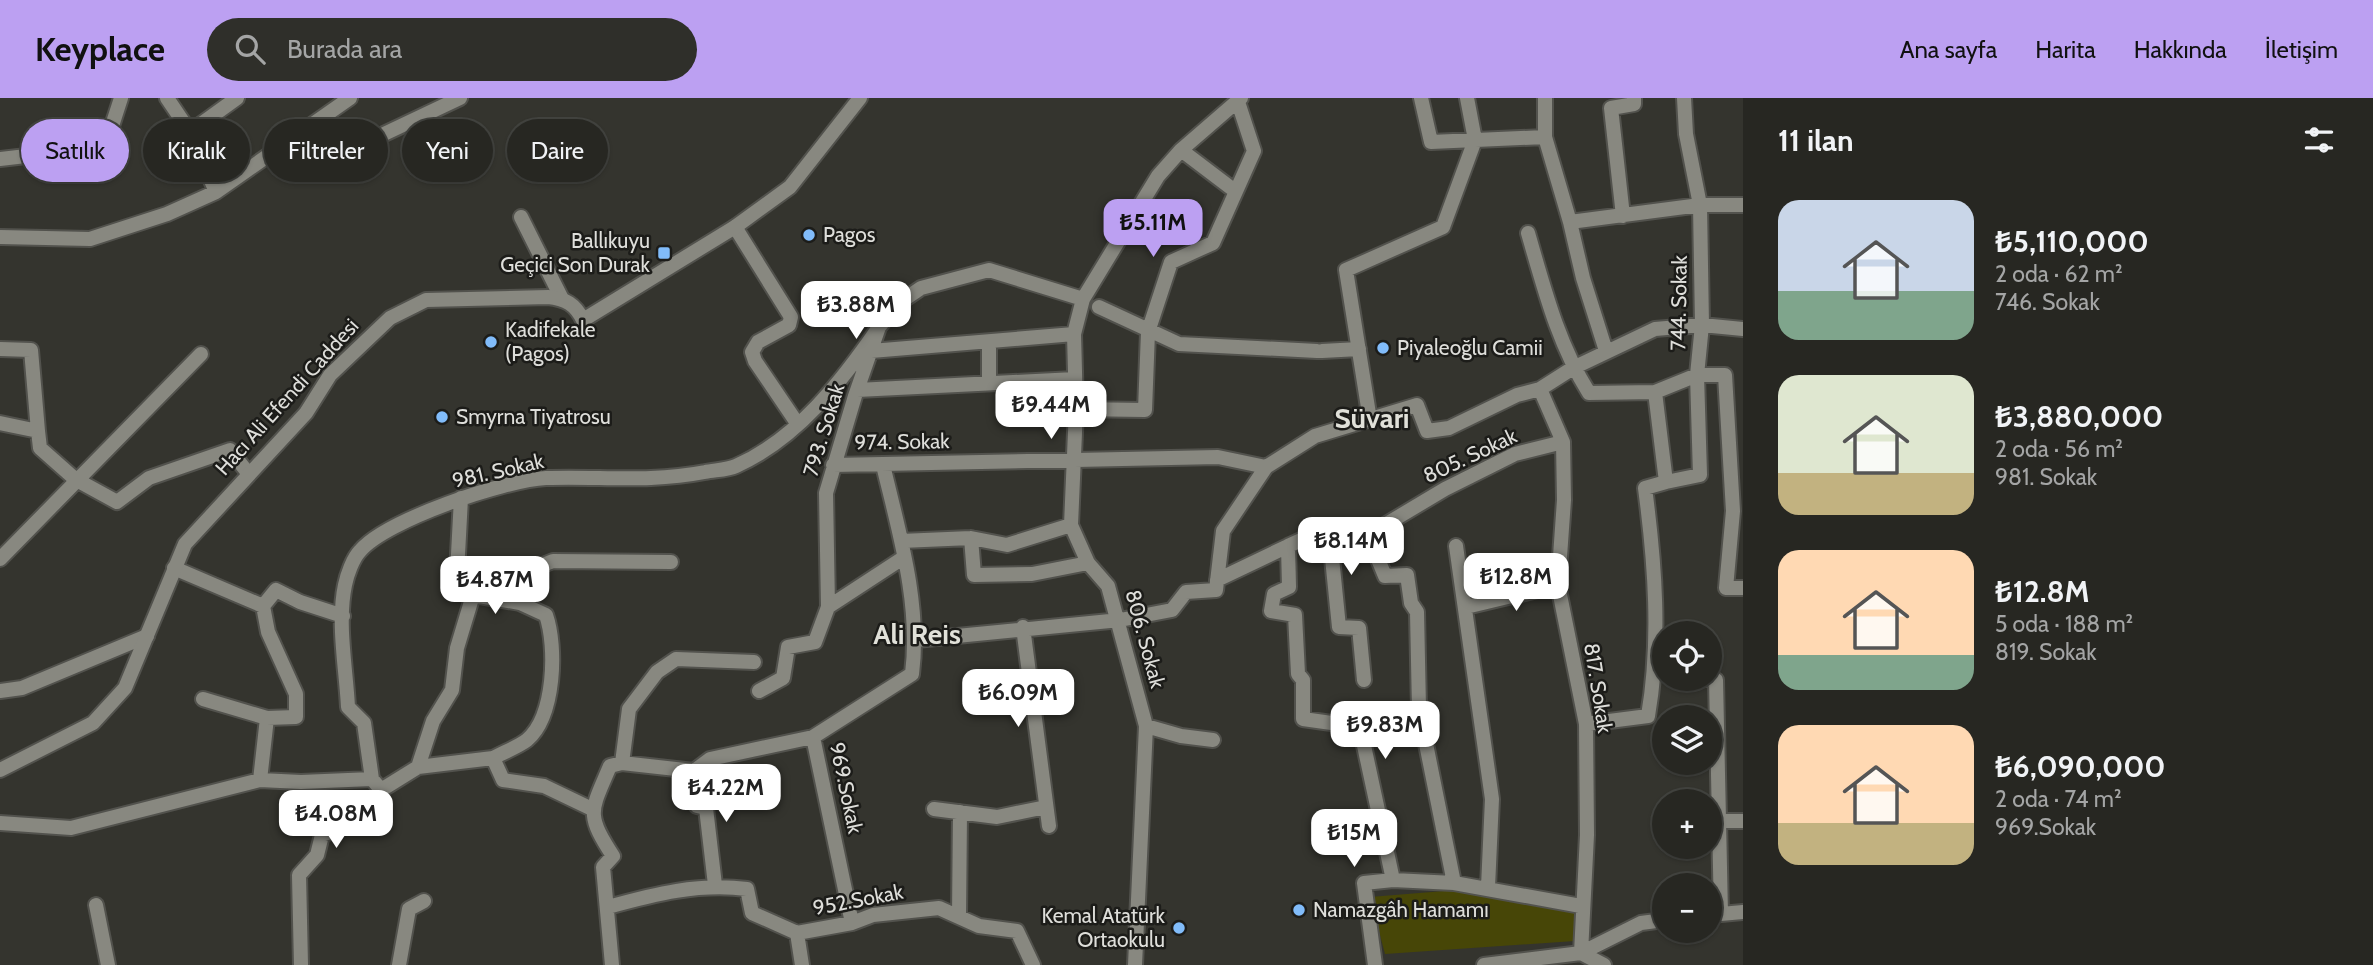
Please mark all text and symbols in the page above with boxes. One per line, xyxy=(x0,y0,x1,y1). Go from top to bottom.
search box xyxy=(207,18,697,81)
text: Keyplace xyxy=(35,29,165,69)
icon: search xyxy=(231,30,269,68)
text: Burada ara xyxy=(287,33,402,65)
text: Ana sayfa xyxy=(1900,35,1997,64)
text: Harita xyxy=(2035,35,2096,64)
text: Hakkında xyxy=(2134,35,2227,64)
text: İletişim xyxy=(2265,35,2338,64)
chip: Satılık xyxy=(21,119,129,182)
chip: Kiralık xyxy=(143,119,250,182)
chip: Filtreler xyxy=(264,119,388,182)
chip: Yeni xyxy=(402,119,493,182)
chip: Daire xyxy=(507,119,608,182)
icon: filters xyxy=(2300,121,2338,159)
text: 11 ilan xyxy=(1778,122,1853,159)
pin: ₺5.11M xyxy=(1096,200,1210,259)
text: ₺5.11M xyxy=(1120,208,1186,236)
place label: Pagos xyxy=(823,222,876,247)
text: ₺5,110,000 xyxy=(1995,223,2149,260)
marker: Pagos xyxy=(801,227,817,243)
place label: Ballıkuyu Geçici Son Durak xyxy=(500,228,651,277)
icon: home xyxy=(1834,228,1918,312)
marker: Ballıkuyu Geçici Son Durak xyxy=(656,245,672,261)
street label: 744. Sokak xyxy=(1665,254,1692,351)
text: 2 oda · 62 m² xyxy=(1995,260,2123,288)
pin: ₺3.88M xyxy=(799,282,913,341)
text: 746. Sokak xyxy=(1995,288,2100,316)
text: ₺3.88M xyxy=(817,290,895,318)
street label: Hacı Ali Efendi Caddesi xyxy=(210,313,363,480)
place label: Kadifekale (Pagos) xyxy=(505,317,596,366)
marker: Kadifekale (Pagos) xyxy=(483,334,499,350)
place label: Piyaleoğlu Camii xyxy=(1397,335,1543,360)
marker: Piyaleoğlu Camii xyxy=(1375,340,1391,356)
street label: 793. Sokak xyxy=(798,380,850,479)
pin: ₺9.44M xyxy=(994,382,1108,441)
text: ₺9.44M xyxy=(1011,390,1091,418)
text: ₺3,880,000 xyxy=(1995,398,2163,435)
district label: Süvari xyxy=(1334,401,1410,435)
icon: home xyxy=(1834,403,1918,487)
place label: Smyrna Tiyatrosu xyxy=(456,404,611,429)
marker: Smyrna Tiyatrosu xyxy=(434,409,450,425)
street label: 805. Sokak xyxy=(1419,423,1521,488)
street label: 974. Sokak xyxy=(854,428,950,455)
text: 2 oda · 56 m² xyxy=(1995,435,2123,463)
street label: 981. Sokak xyxy=(450,448,547,493)
text: 981. Sokak xyxy=(1995,463,2097,491)
pin: ₺8.14M xyxy=(1294,518,1408,577)
text: ₺8.14M xyxy=(1314,526,1388,554)
pin: ₺12.8M xyxy=(1459,554,1573,613)
pin: ₺4.87M xyxy=(438,556,552,616)
text: ₺12.8M xyxy=(1480,562,1552,590)
text: ₺4.87M xyxy=(456,565,534,593)
text: ₺12.8M xyxy=(1995,573,2090,610)
icon: home xyxy=(1834,578,1918,662)
street label: 806. Sokak xyxy=(1120,587,1171,691)
text: 5 oda · 188 m² xyxy=(1995,610,2133,638)
district label: Ali Reis xyxy=(873,617,961,651)
map controls xyxy=(1652,621,1722,943)
button: locate xyxy=(1652,621,1722,691)
text: 819. Sokak xyxy=(1995,638,2097,666)
street label: 817. Sokak xyxy=(1579,641,1618,735)
pin: ₺6.09M xyxy=(961,670,1075,729)
text: ₺6.09M xyxy=(978,678,1058,706)
pin: ₺9.83M xyxy=(1328,702,1442,761)
button: layers xyxy=(1652,705,1722,775)
text: ₺9.83M xyxy=(1347,710,1423,738)
street label: 969.Sokak xyxy=(825,740,868,836)
text: ₺6,090,000 xyxy=(1995,748,2166,785)
icon: home xyxy=(1834,753,1918,837)
pin: ₺4.22M xyxy=(669,764,783,824)
text: ₺4.22M xyxy=(688,773,764,801)
text: 2 oda · 74 m² xyxy=(1995,785,2122,813)
button: + xyxy=(1652,789,1722,859)
pin: ₺4.08M xyxy=(279,790,393,850)
text: ₺4.08M xyxy=(295,799,377,827)
pin: ₺15M xyxy=(1313,810,1395,869)
text: 969.Sokak xyxy=(1995,813,2096,841)
text: ₺15M xyxy=(1327,818,1381,846)
button: − xyxy=(1652,873,1722,943)
street label: 952.Sokak xyxy=(811,878,906,920)
place label: Namazgâh Hamamı xyxy=(1313,897,1489,922)
marker: Namazgâh Hamamı xyxy=(1291,902,1307,918)
place label: Kemal Atatürk Ortaokulu xyxy=(1041,903,1166,952)
marker: Kemal Atatürk Ortaokulu xyxy=(1171,920,1187,936)

